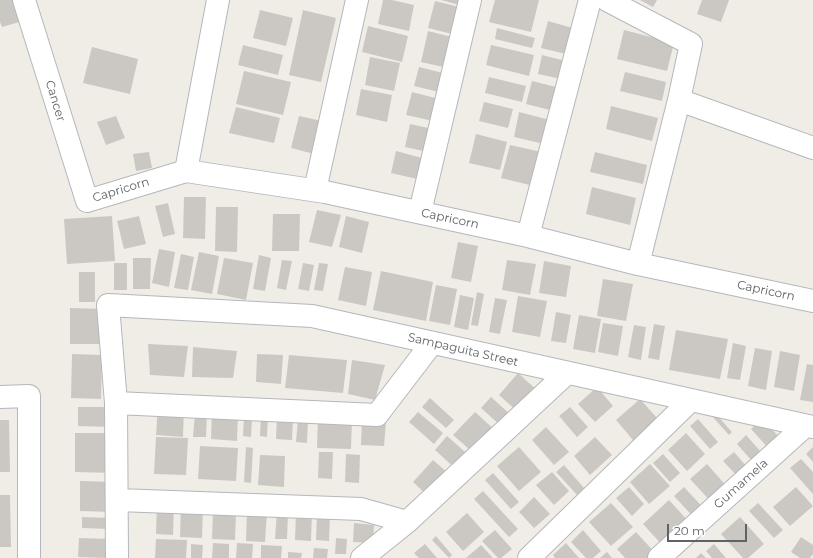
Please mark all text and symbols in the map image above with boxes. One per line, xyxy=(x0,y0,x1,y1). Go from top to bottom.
street label: Cancer xyxy=(42,79,68,123)
street label: Capricorn xyxy=(91,175,151,205)
street label: Capricorn xyxy=(420,206,480,232)
street label: Capricorn xyxy=(736,278,796,304)
street label: Sampaguita Street xyxy=(406,330,520,370)
street label: Gumamela xyxy=(711,456,771,512)
scale bar xyxy=(669,516,749,542)
text: 20 m xyxy=(674,523,705,538)

